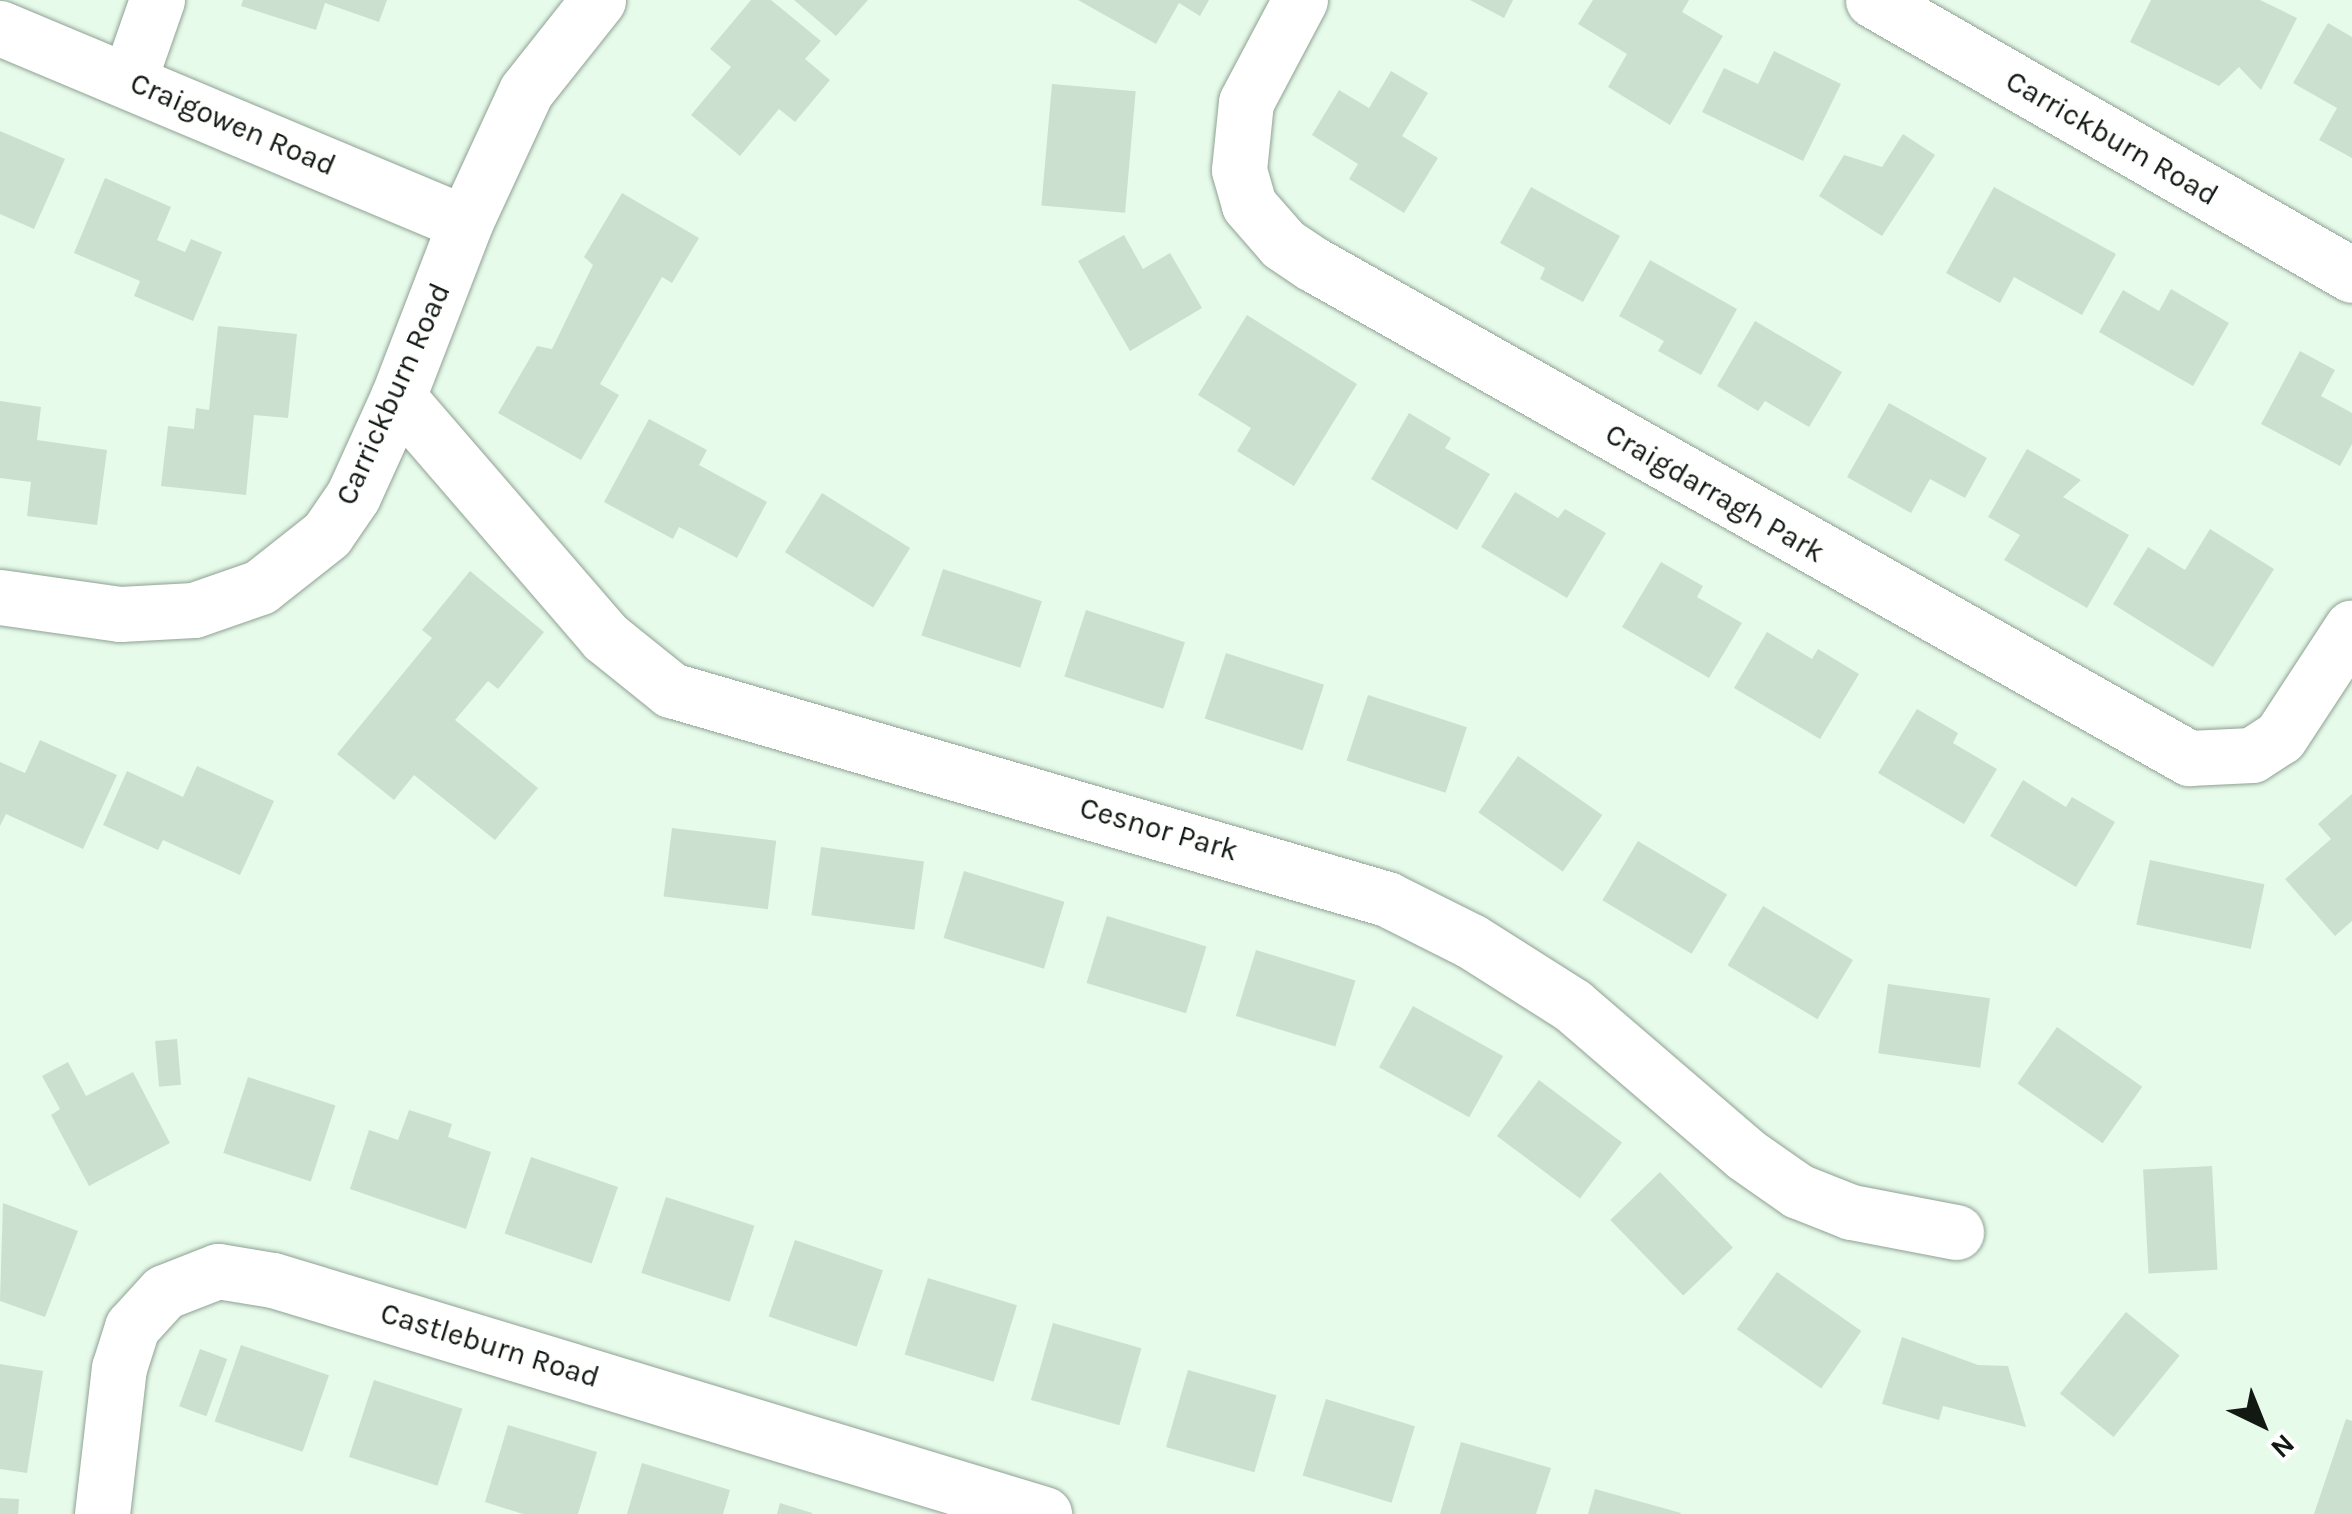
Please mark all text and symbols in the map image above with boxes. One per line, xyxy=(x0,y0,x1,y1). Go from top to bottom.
street label: Carrickburn Road xyxy=(2000,63,2224,213)
street label: Craigowen Road xyxy=(125,65,341,183)
street label: Carrickburn Road xyxy=(328,278,458,510)
street label: Craigdarragh Park xyxy=(1599,416,1831,570)
street label: Cesnor Park xyxy=(1076,789,1242,869)
street label: Castleburn Road xyxy=(376,1295,604,1395)
north arrow xyxy=(2212,1374,2312,1474)
text: N xyxy=(2264,1427,2301,1465)

